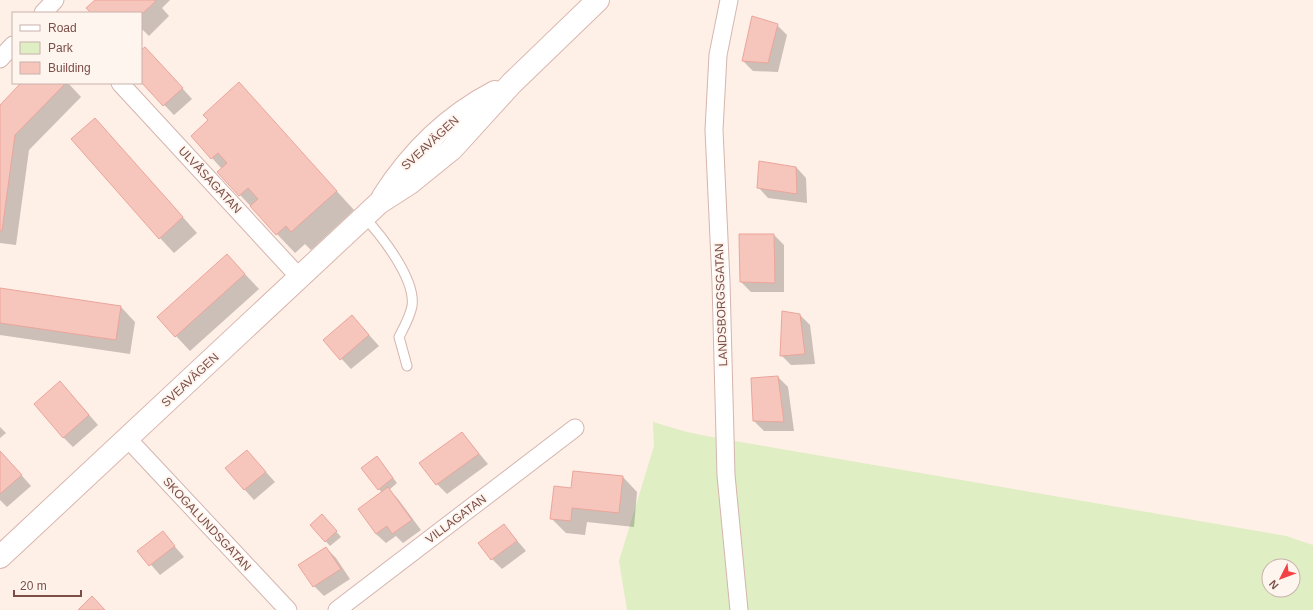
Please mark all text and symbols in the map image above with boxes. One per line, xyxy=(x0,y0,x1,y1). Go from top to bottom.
legend xyxy=(12,12,142,84)
text: Road xyxy=(48,21,77,35)
text: Park xyxy=(48,41,74,55)
text: Building xyxy=(48,61,91,75)
street label: SVEAVÄGEN xyxy=(398,113,462,173)
street label: ULVÅSAGATAN xyxy=(176,143,245,216)
street label: LANDSBORGSGATAN xyxy=(712,243,730,367)
street label: SVEAVÄGEN xyxy=(158,350,222,410)
street label: SKOGALUNDSGATAN xyxy=(160,474,254,574)
street label: VILLAGATAN xyxy=(423,492,489,546)
north arrow xyxy=(1261,558,1301,598)
scale bar xyxy=(14,572,81,598)
text: N xyxy=(1266,578,1281,592)
text: 20 m xyxy=(20,579,47,593)

